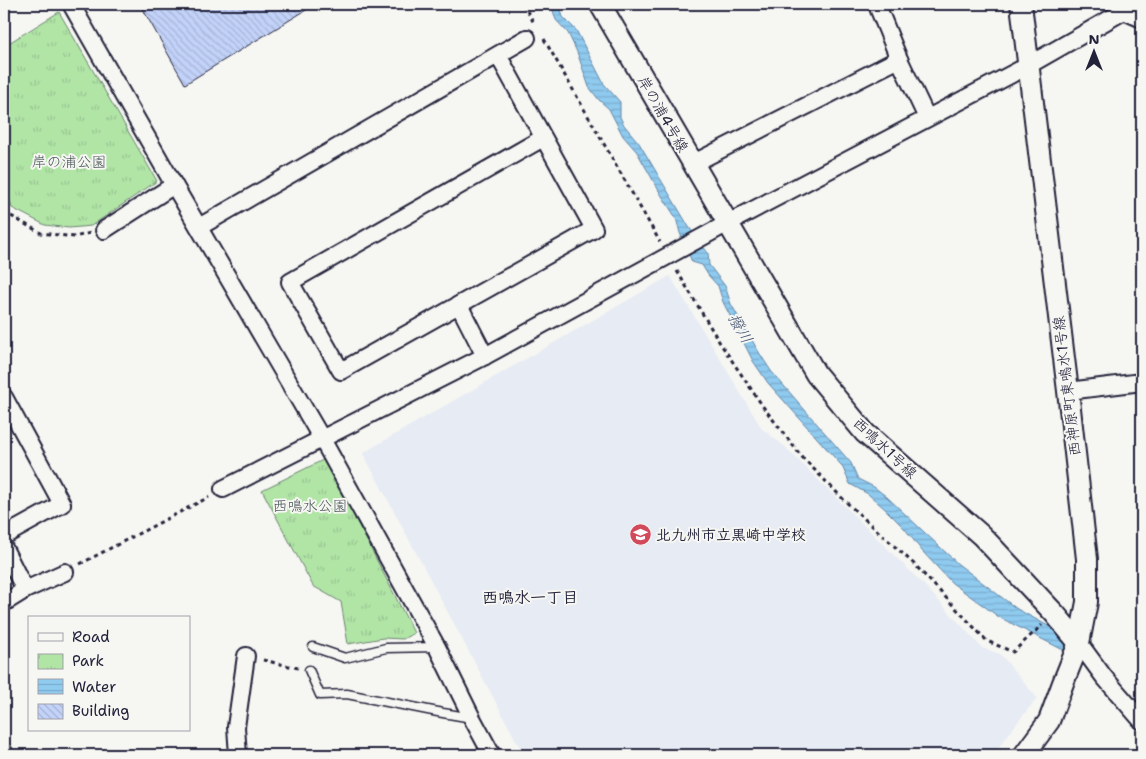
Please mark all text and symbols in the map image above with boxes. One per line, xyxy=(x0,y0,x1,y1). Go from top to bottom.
north arrow xyxy=(1068,28,1118,78)
text: N xyxy=(1088,30,1100,48)
street label: 岸の浦4号線 xyxy=(633,72,693,156)
park label: 岸の浦公園 xyxy=(31,152,107,172)
water label: 撥川 xyxy=(723,309,758,347)
street label: 西神原町東鳴水1号線 xyxy=(1048,315,1086,457)
street label: 西鳴水1号線 xyxy=(848,413,922,483)
park label: 西鳴水公園 xyxy=(272,496,348,516)
school or university icon: 北九州市立黒崎中学校 xyxy=(628,523,652,547)
place label: 北九州市立黒崎中学校 xyxy=(656,525,806,545)
district label: 西鳴水一丁目 xyxy=(482,587,578,608)
legend xyxy=(28,616,190,732)
text: Road xyxy=(72,627,110,647)
text: Park xyxy=(72,651,104,671)
text: Water xyxy=(72,677,116,697)
text: Building xyxy=(72,701,129,721)

